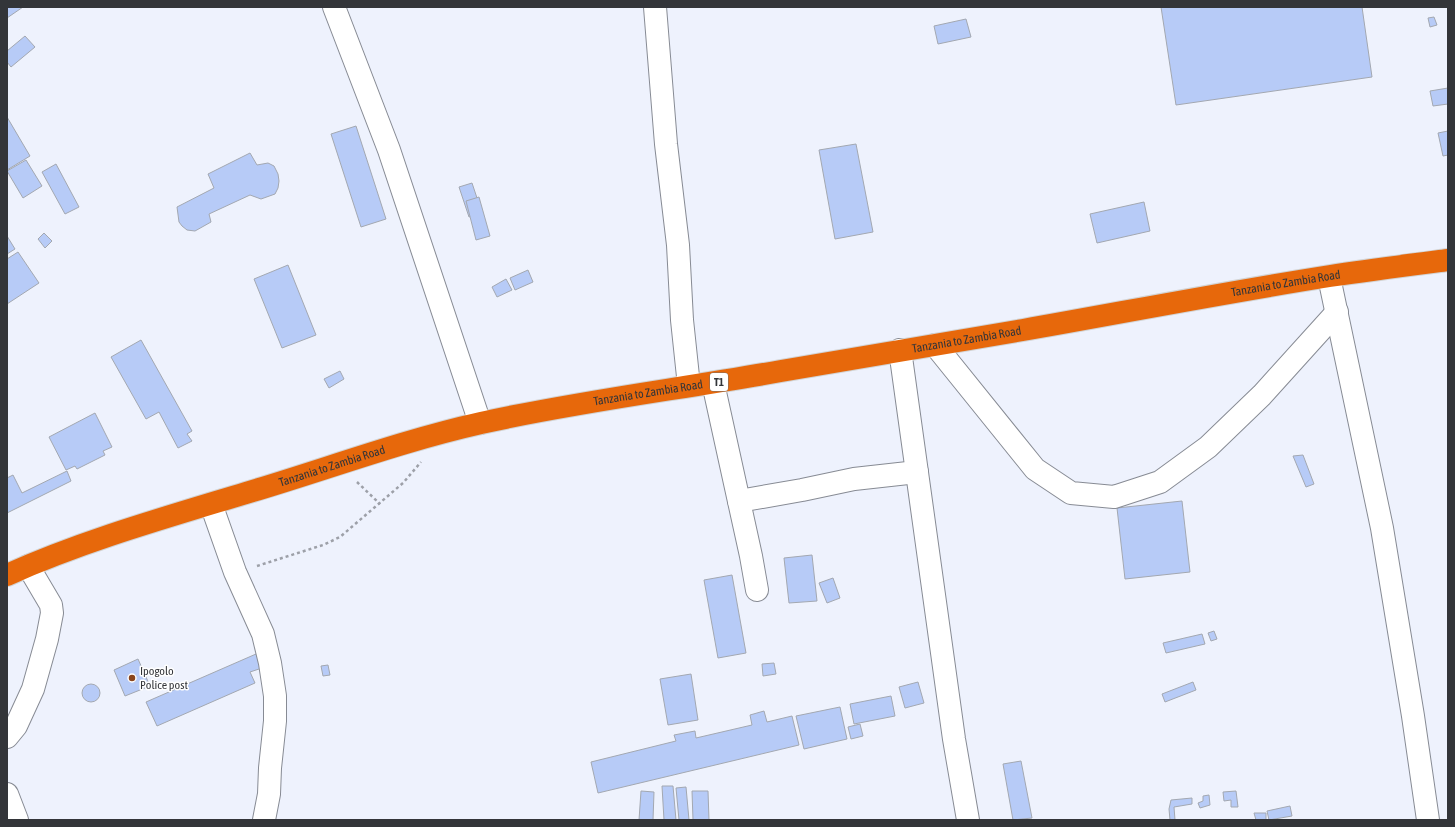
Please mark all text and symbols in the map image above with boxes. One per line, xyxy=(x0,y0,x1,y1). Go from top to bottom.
street label: Tanzania to Zambia Road xyxy=(1230,268,1341,299)
street label: Tanzania to Zambia Road xyxy=(911,323,1022,356)
road number: T1 xyxy=(710,373,728,391)
street label: Tanzania to Zambia Road xyxy=(592,377,704,408)
street label: Tanzania to Zambia Road xyxy=(277,443,387,490)
place label: Ipogolo Police post xyxy=(140,664,188,692)
marker: Ipogolo Police post xyxy=(127,673,137,683)

